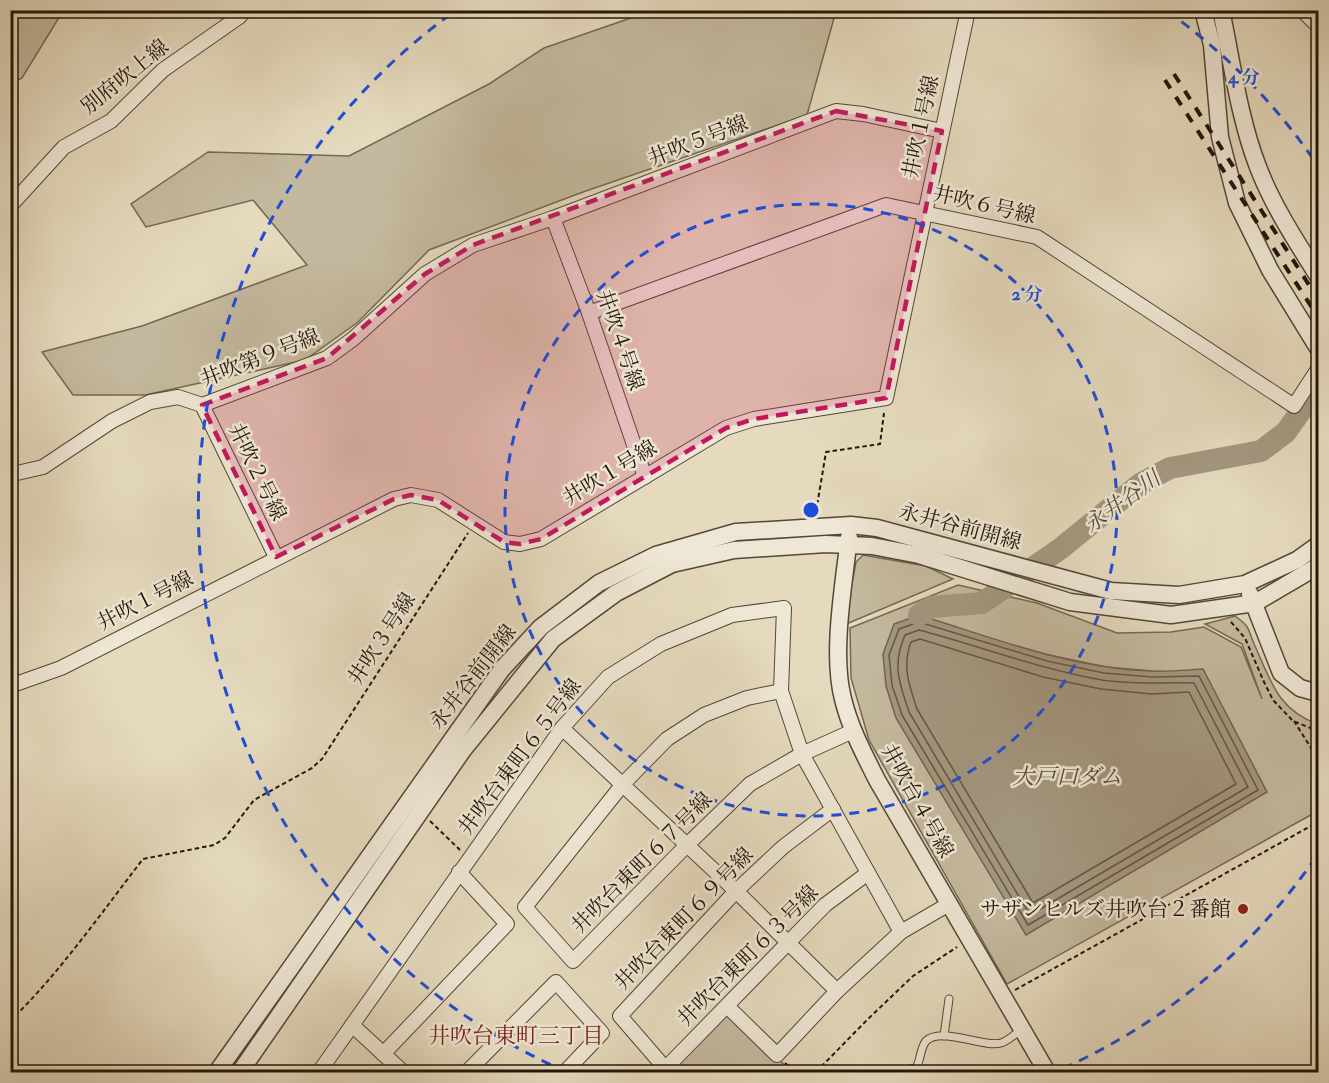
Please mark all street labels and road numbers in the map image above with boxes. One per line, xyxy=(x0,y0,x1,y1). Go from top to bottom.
street label: 別府吹上線 xyxy=(76,33,174,121)
street label: 井吹１号線 xyxy=(897,73,945,181)
street label: 井吹５号線 xyxy=(644,110,752,172)
street label: 井吹６号線 xyxy=(930,180,1038,230)
street label: 井吹４号線 xyxy=(590,286,650,394)
street label: 井吹第９号線 xyxy=(196,323,324,393)
street label: 井吹２号線 xyxy=(222,419,292,525)
street label: 井吹１号線 xyxy=(558,434,662,512)
street label: 永井谷前開線 xyxy=(896,498,1024,556)
street label: 井吹１号線 xyxy=(92,565,198,637)
street label: 井吹３号線 xyxy=(342,588,422,690)
street label: 永井谷前開線 xyxy=(424,619,522,735)
street label: 井吹台東町６５号線 xyxy=(452,673,588,841)
street label: 井吹台４号線 xyxy=(875,739,959,863)
street label: 井吹台東町６７号線 xyxy=(566,787,718,939)
street label: 井吹台東町６９号線 xyxy=(609,842,759,996)
street label: 井吹台東町６３号線 xyxy=(672,880,824,1032)

